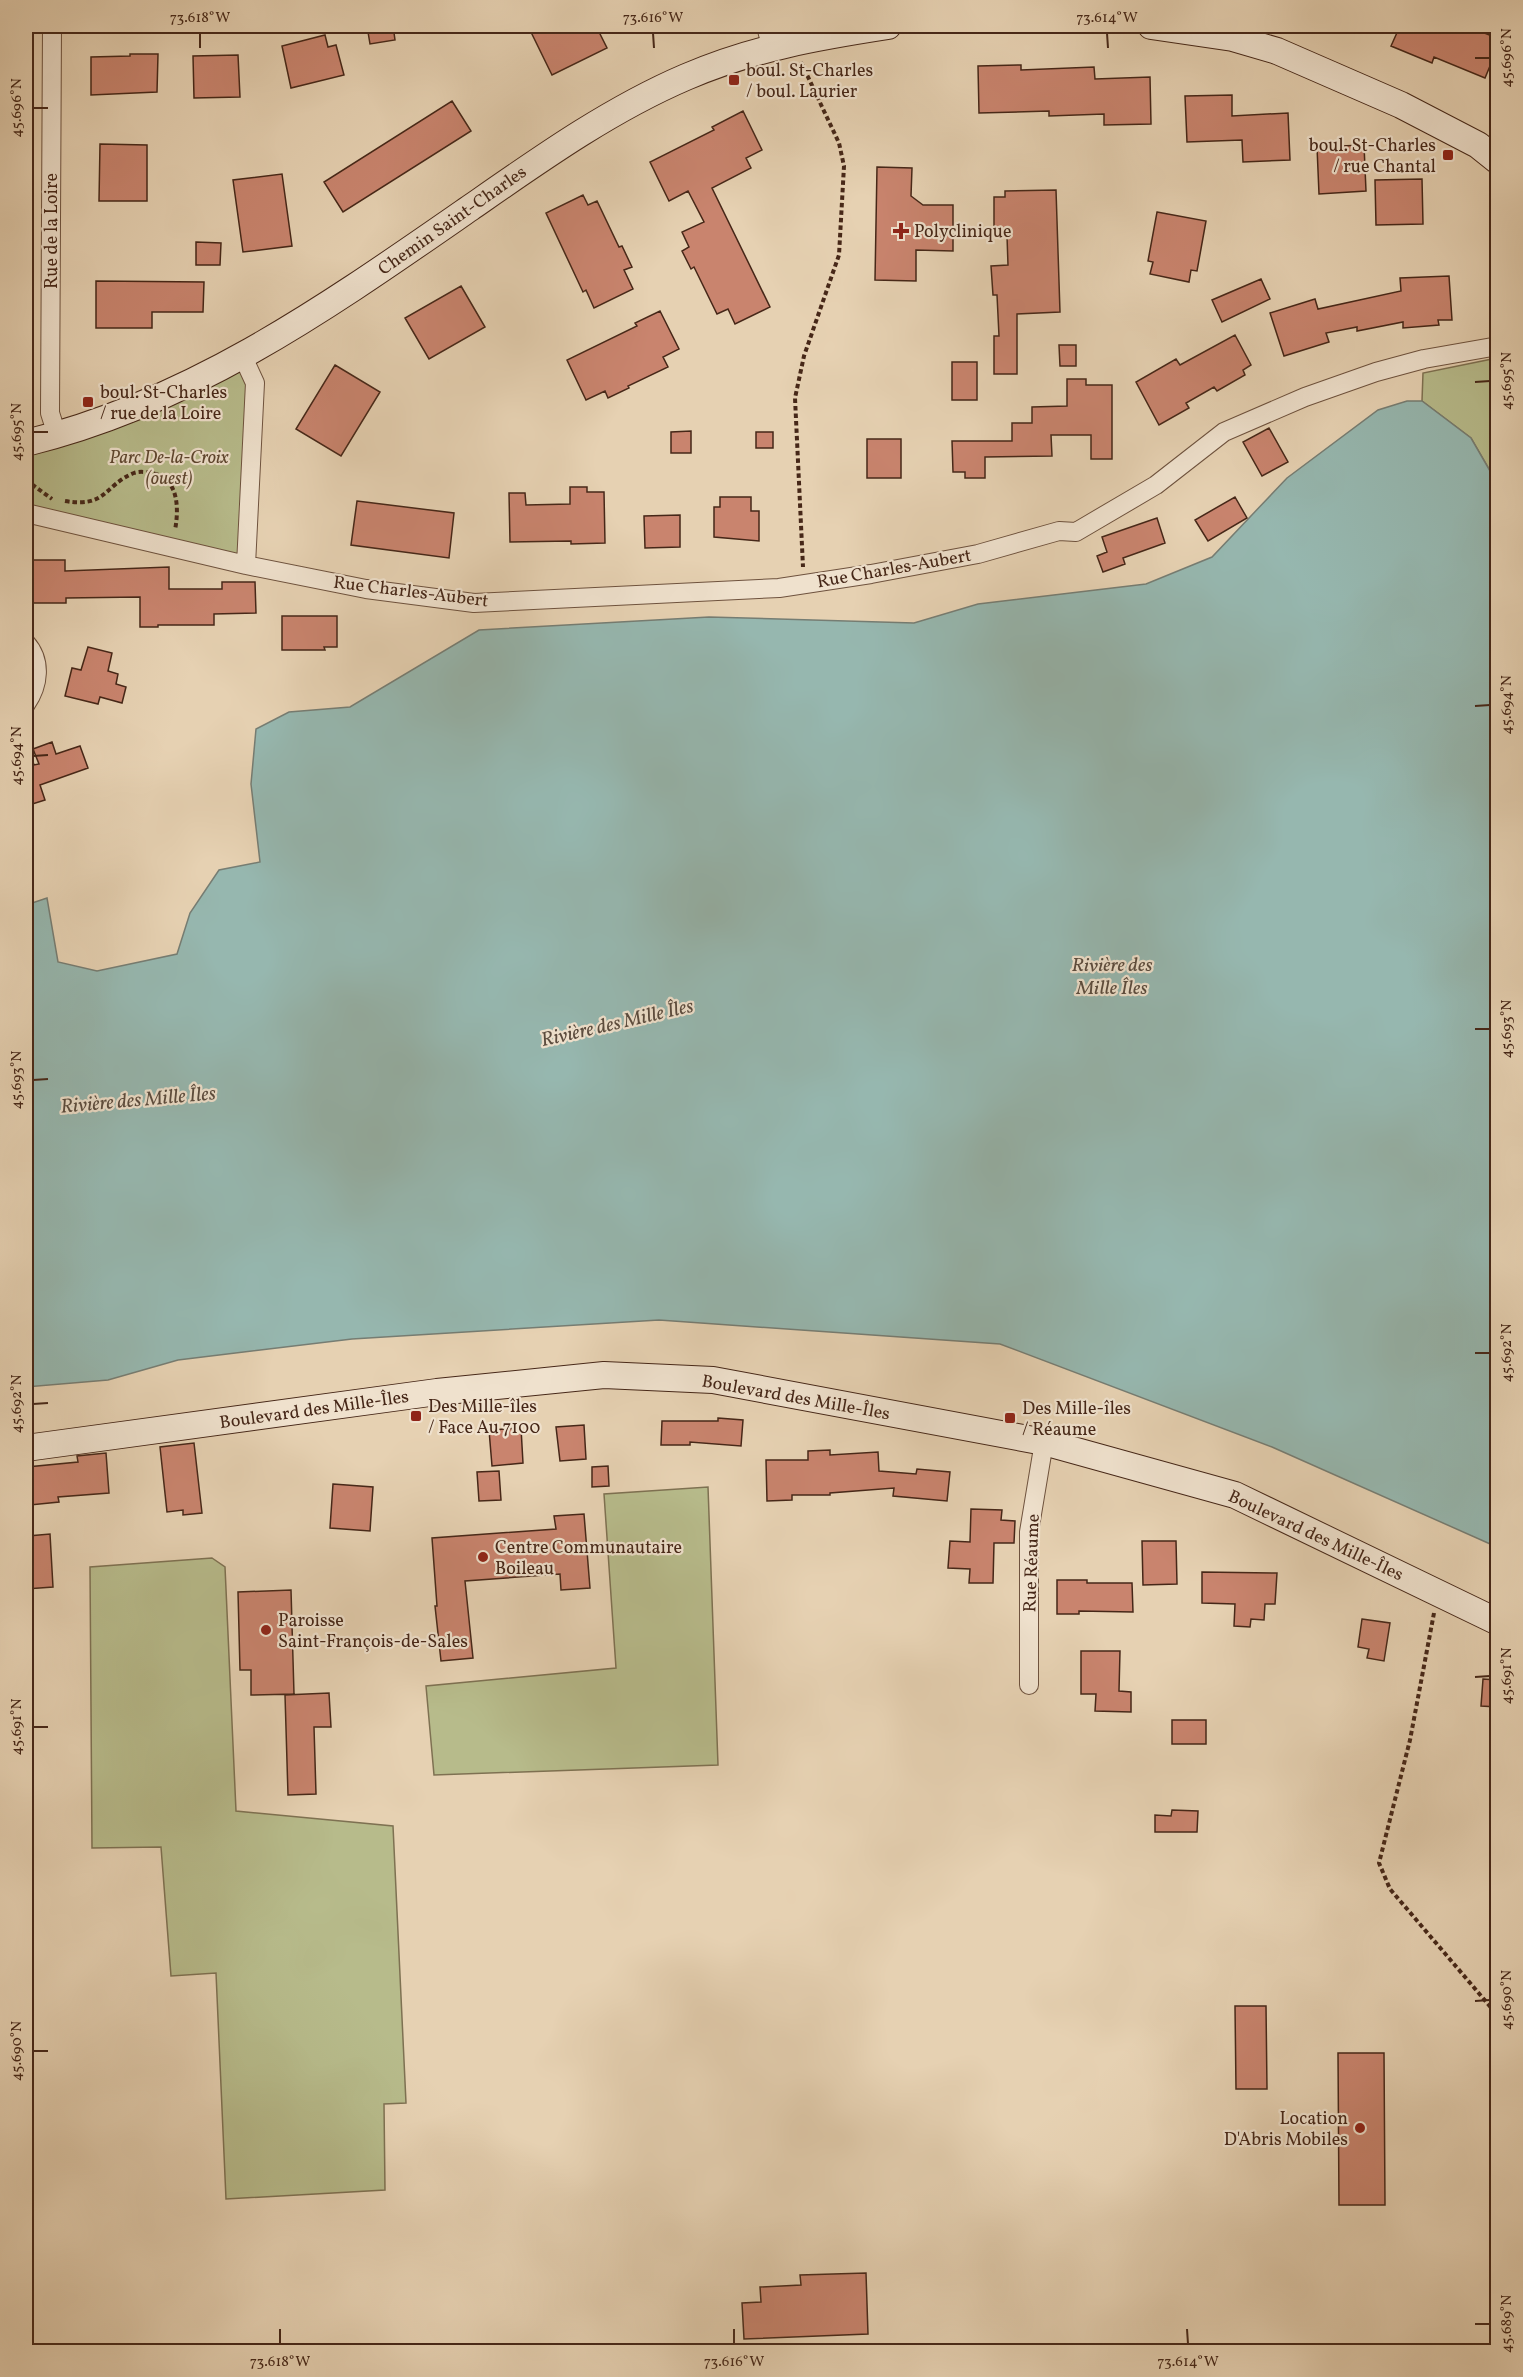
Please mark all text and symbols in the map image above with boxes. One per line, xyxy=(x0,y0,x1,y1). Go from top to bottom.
text: 73.618°W xyxy=(170,8,230,29)
text: 73.616°W xyxy=(623,8,683,29)
text: 73.614°W xyxy=(1076,8,1138,29)
text: 45.696°N xyxy=(1497,28,1518,88)
place label: boul. St-Charles / boul. Laurier xyxy=(746,59,873,105)
marker: boul. St-Charles / boul. Laurier xyxy=(727,73,741,87)
text: 45.696°N xyxy=(7,78,28,138)
place label: boul. St-Charles / rue Chantal xyxy=(1309,134,1436,180)
marker: boul. St-Charles / rue Chantal xyxy=(1441,148,1455,162)
street label: Chemin Saint-Charles xyxy=(374,160,532,282)
street label: Rue de la Loire xyxy=(40,173,65,289)
place label: Polyclinique xyxy=(914,220,1012,245)
marker: Polyclinique xyxy=(892,222,910,240)
text: 45.695°N xyxy=(1497,352,1518,410)
place label: boul. St-Charles / rue de la Loire xyxy=(100,381,227,427)
marker: boul. St-Charles / rue de la Loire xyxy=(81,395,95,409)
text: 45.695°N xyxy=(7,403,28,461)
park label: Parc De-la-Croix (ouest) xyxy=(109,446,229,492)
street label: Rue Charles-Aubert xyxy=(815,544,973,595)
street label: Rue Charles-Aubert xyxy=(332,571,490,614)
text: 45.694°N xyxy=(1497,675,1518,735)
text: 45.694°N xyxy=(7,726,28,786)
water label: Rivière des Mille Îles xyxy=(1071,952,1153,1003)
water label: Rivière des Mille Îles xyxy=(538,993,697,1055)
text: 45.693°N xyxy=(1497,1000,1518,1058)
text: 45.693°N xyxy=(7,1051,28,1109)
water label: Rivière des Mille Îles xyxy=(59,1080,218,1122)
text: 45.692°N xyxy=(1497,1323,1518,1383)
street label: Boulevard des Mille-Îles xyxy=(700,1370,892,1427)
text: 45.692°N xyxy=(7,1374,28,1434)
street label: Boulevard des Mille-Îles xyxy=(218,1385,410,1436)
place label: Des Mille-îles / Face Au 7100 xyxy=(428,1395,540,1441)
place label: Des Mille-îles / Réaume xyxy=(1022,1397,1131,1443)
marker: Des Mille-îles / Face Au 7100 xyxy=(409,1409,423,1423)
marker: Des Mille-îles / Réaume xyxy=(1003,1411,1017,1425)
street label: Boulevard des Mille-Îles xyxy=(1224,1485,1407,1588)
street label: Rue Réaume xyxy=(1018,1513,1047,1613)
place label: Centre Communautaire Boileau xyxy=(495,1536,682,1582)
marker: Centre Communautaire Boileau xyxy=(476,1550,490,1564)
place label: Paroisse Saint-François-de-Sales xyxy=(278,1609,468,1655)
marker: Paroisse Saint-François-de-Sales xyxy=(259,1623,273,1637)
text: 45.691°N xyxy=(1497,1647,1518,1705)
text: 45.691°N xyxy=(7,1698,28,1756)
text: 45.690°N xyxy=(1497,1970,1518,2030)
text: 45.690°N xyxy=(7,2021,28,2081)
place label: Location D'Abris Mobiles xyxy=(1224,2107,1348,2153)
marker: Location D'Abris Mobiles xyxy=(1353,2121,1367,2135)
text: 45.689°N xyxy=(1497,2295,1518,2353)
text: 73.618°W xyxy=(250,2352,310,2373)
text: 73.616°W xyxy=(704,2352,764,2373)
text: 73.614°W xyxy=(1157,2352,1219,2373)

